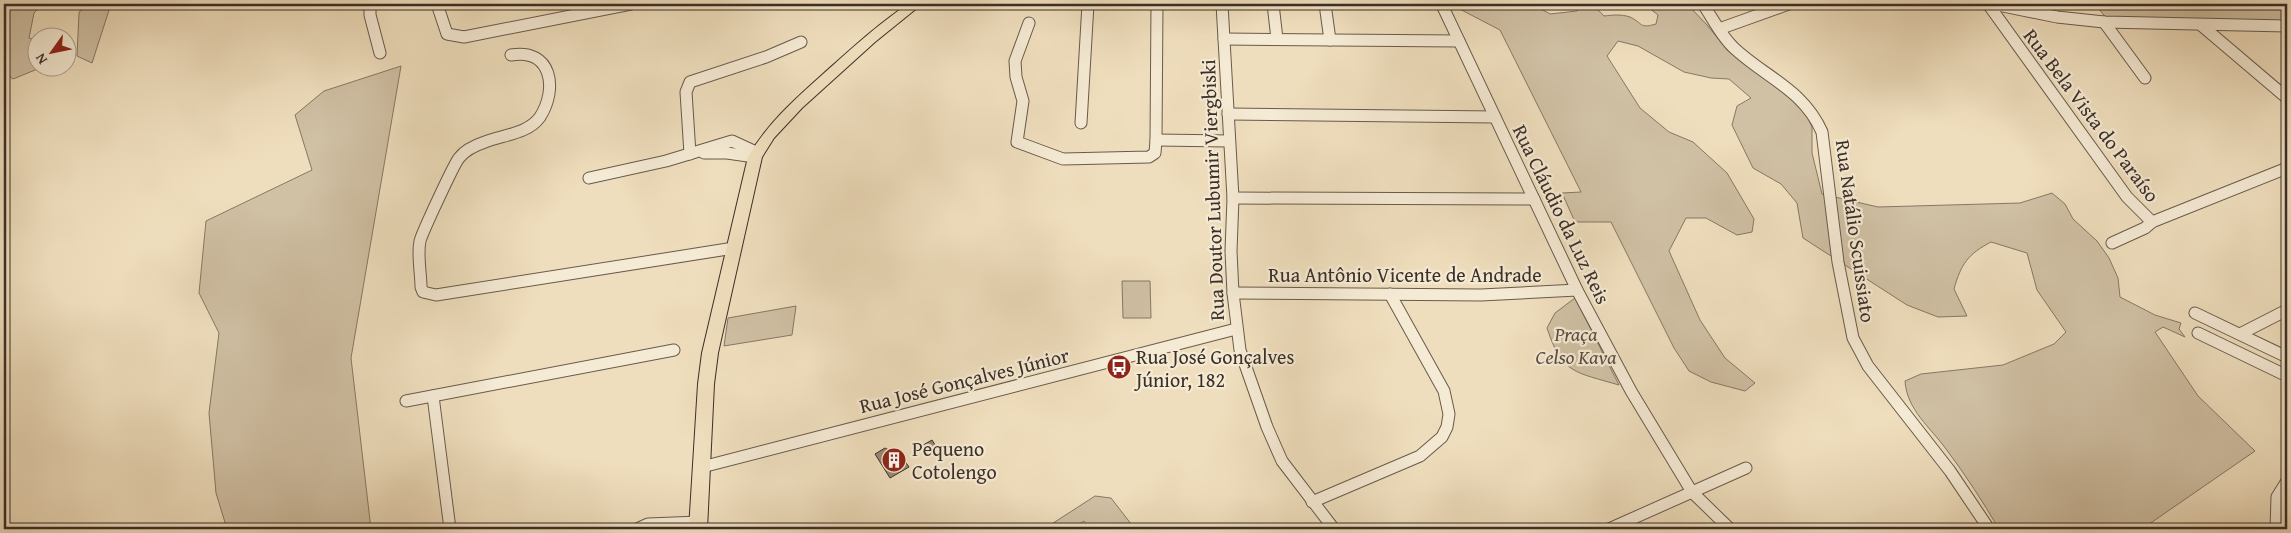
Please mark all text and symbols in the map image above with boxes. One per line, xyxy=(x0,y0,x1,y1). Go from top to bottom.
street label: Rua Bela Vista do Paraíso xyxy=(2017,22,2167,208)
north arrow xyxy=(28,28,78,78)
text: N xyxy=(30,49,52,68)
street label: Rua Doutor Lubumir Viergbiski xyxy=(1193,58,1231,321)
street label: Rua Cláudio da Luz Reis xyxy=(1506,119,1618,309)
street label: Rua Natálio Scuissiato xyxy=(1829,138,1883,324)
street label: Rua Antônio Vicente de Andrade xyxy=(1268,260,1542,289)
park label: Praça Celso Kava xyxy=(1536,319,1617,371)
street label: Rua José Gonçalves Júnior xyxy=(856,340,1072,420)
place label: Rua José Gonçalves Júnior, 182 xyxy=(1133,342,1294,394)
bus stop icon: Rua José Gonçalves Júnior, 182 xyxy=(1106,354,1132,380)
place label: Pequeno Cotolengo xyxy=(912,434,997,486)
building icon: Pequeno Cotolengo xyxy=(881,447,907,473)

